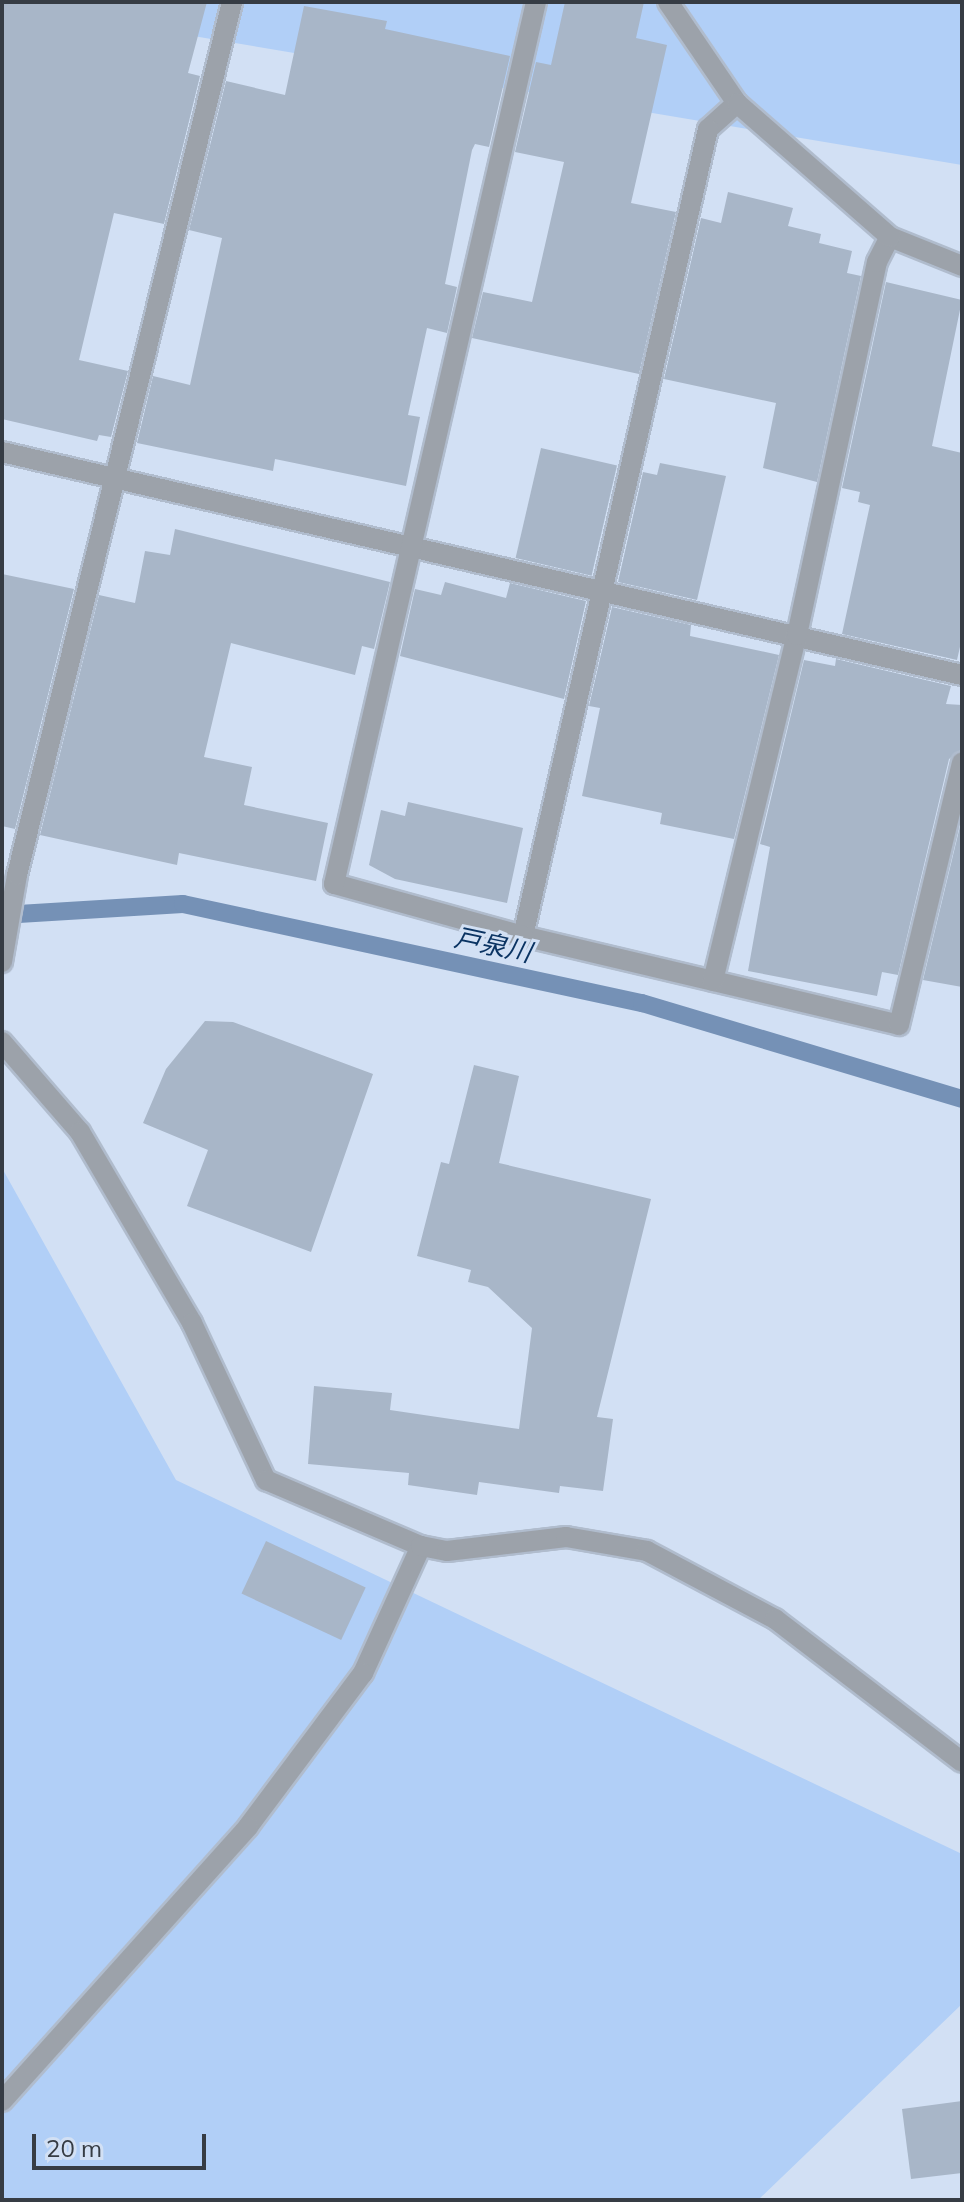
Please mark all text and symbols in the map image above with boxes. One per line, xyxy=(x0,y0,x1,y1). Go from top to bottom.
water label: 戸泉川 xyxy=(452,922,534,968)
scale bar xyxy=(36,2118,210,2168)
text: 20 m xyxy=(46,2133,102,2163)

